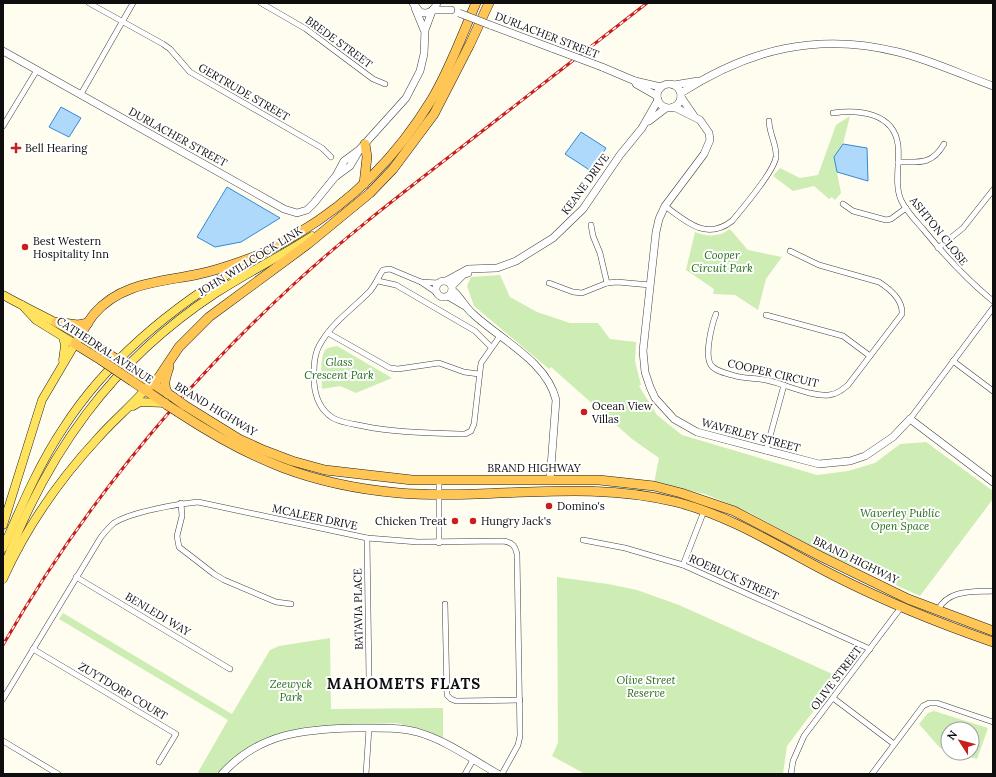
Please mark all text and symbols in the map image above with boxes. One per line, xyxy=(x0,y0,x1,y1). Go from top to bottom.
street label: DURLACHER STREET xyxy=(493,9,601,61)
street label: BREDE STREET xyxy=(303,13,375,71)
street label: GERTRUDE STREET xyxy=(196,60,292,124)
street label: DURLACHER STREET xyxy=(126,104,230,170)
place label: Bell Hearing xyxy=(25,141,88,155)
marker: Bell Hearing xyxy=(10,142,22,154)
street label: KEANE DRIVE xyxy=(558,151,612,217)
street label: ASHTON CLOSE xyxy=(906,193,971,268)
street label: JOHN WILLCOCK LINK xyxy=(195,223,305,299)
place label: Best Western Hospitality Inn xyxy=(33,234,109,261)
marker: Best Western Hospitality Inn xyxy=(20,242,30,252)
park label: Cooper Circuit Park xyxy=(691,248,753,275)
street label: CATHEDRAL AVENUE xyxy=(54,314,156,387)
park label: Glass Crescent Park xyxy=(304,355,374,382)
street label: COOPER CIRCUIT xyxy=(726,356,820,390)
street label: BRAND HIGHWAY xyxy=(172,379,261,440)
place label: Ocean View Villas xyxy=(591,399,653,426)
marker: Ocean View Villas xyxy=(579,407,589,417)
street label: WAVERLEY STREET xyxy=(700,415,802,455)
street label: BRAND HIGHWAY xyxy=(487,461,582,475)
place label: Domino's xyxy=(557,499,605,513)
street label: MCALEER DRIVE xyxy=(271,501,359,533)
marker: Domino's xyxy=(544,501,554,511)
park label: Waverley Public Open Space xyxy=(860,506,940,533)
place label: Chicken Treat xyxy=(375,514,448,528)
place label: Hungry Jack's xyxy=(481,514,551,528)
marker: Chicken Treat xyxy=(450,516,460,526)
marker: Hungry Jack's xyxy=(468,516,478,526)
street label: BRAND HIGHWAY xyxy=(811,533,902,587)
street label: ROEBUCK STREET xyxy=(687,551,781,603)
street label: BATAVIA PLACE xyxy=(350,568,366,650)
street label: BENLEDI WAY xyxy=(123,589,194,640)
street label: OLIVE STREET xyxy=(807,643,865,713)
street label: ZUYTDORP COURT xyxy=(76,659,170,723)
park label: Olive Street Reserve xyxy=(617,673,675,700)
district label: MAHOMETS FLATS xyxy=(327,674,481,693)
park label: Zeewyck Park xyxy=(270,677,313,704)
north arrow xyxy=(940,721,980,761)
text: N xyxy=(944,727,960,743)

